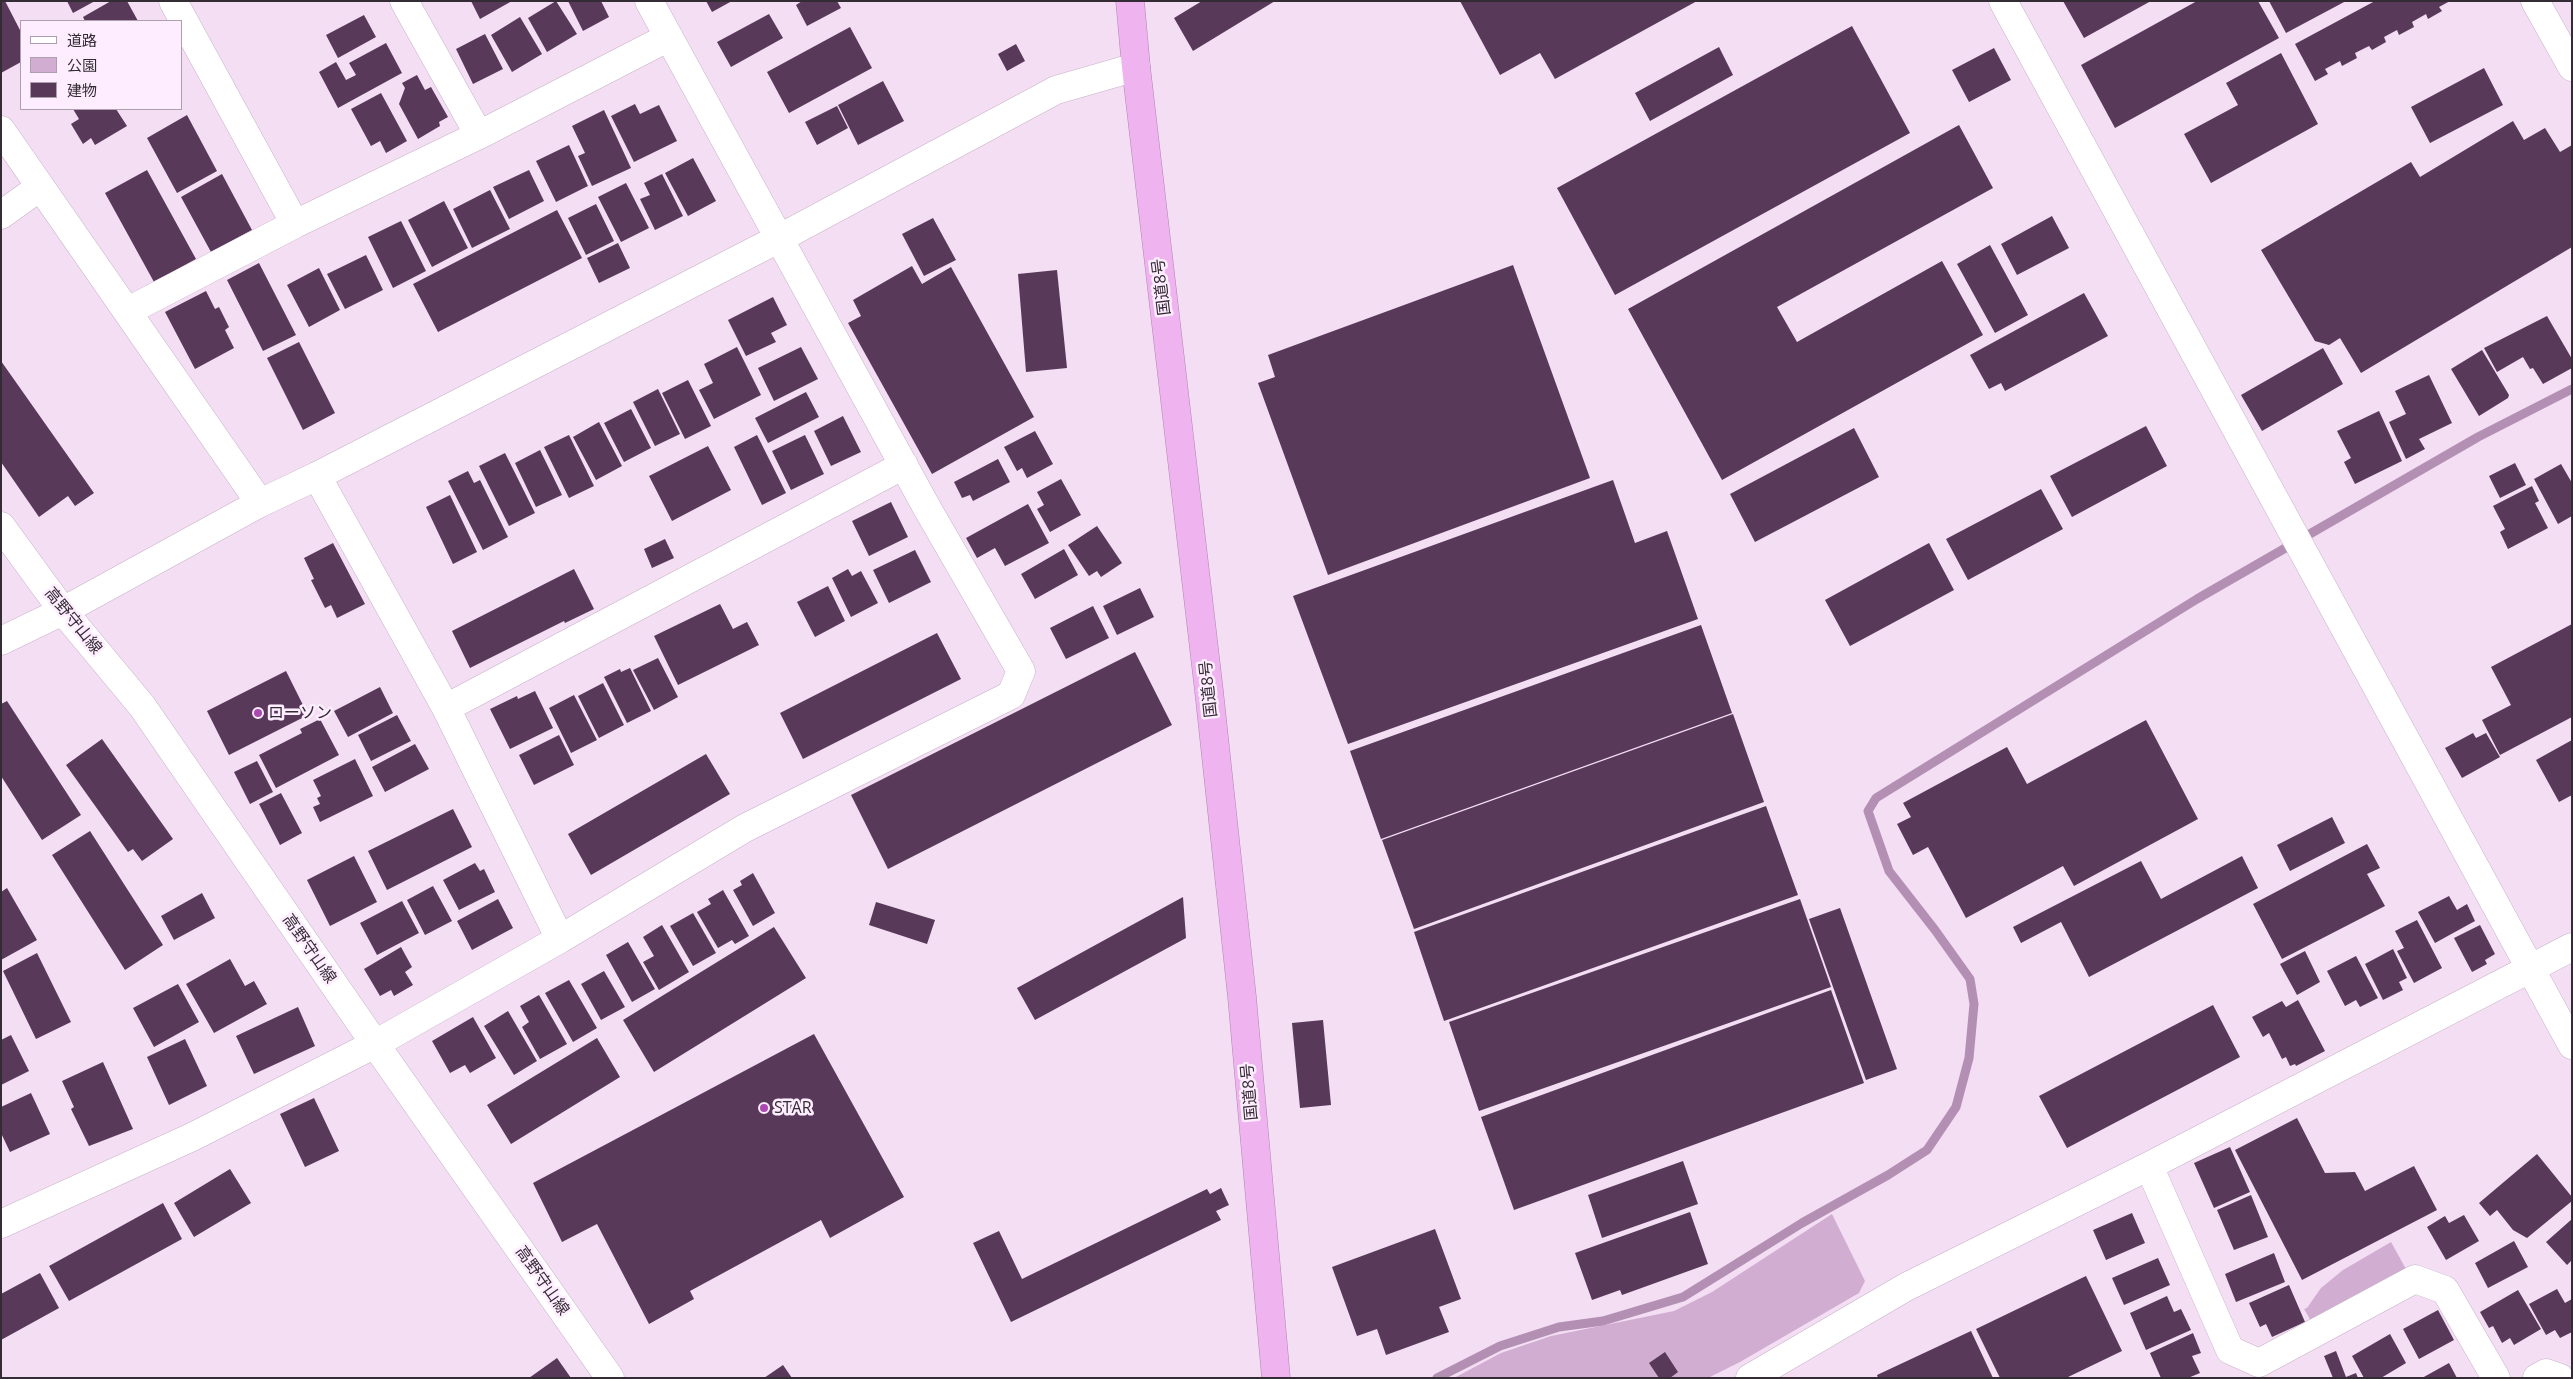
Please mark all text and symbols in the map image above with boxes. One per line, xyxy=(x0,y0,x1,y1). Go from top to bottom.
legend xyxy=(20,20,182,110)
text: 道路 xyxy=(67,30,97,50)
text: 公園 xyxy=(67,55,97,75)
text: 建物 xyxy=(67,80,97,100)
street label: 国道8号 xyxy=(1149,257,1175,317)
street label: 高野守山線 xyxy=(40,584,106,658)
street label: 国道8号 xyxy=(1196,660,1222,718)
place label: ローソン xyxy=(268,703,332,723)
marker: ローソン xyxy=(252,707,264,719)
street label: 高野守山線 xyxy=(278,911,340,987)
street label: 国道8号 xyxy=(1238,1063,1262,1121)
place label: STAR xyxy=(774,1098,812,1118)
marker: STAR xyxy=(758,1102,770,1114)
street label: 高野守山線 xyxy=(511,1243,573,1319)

